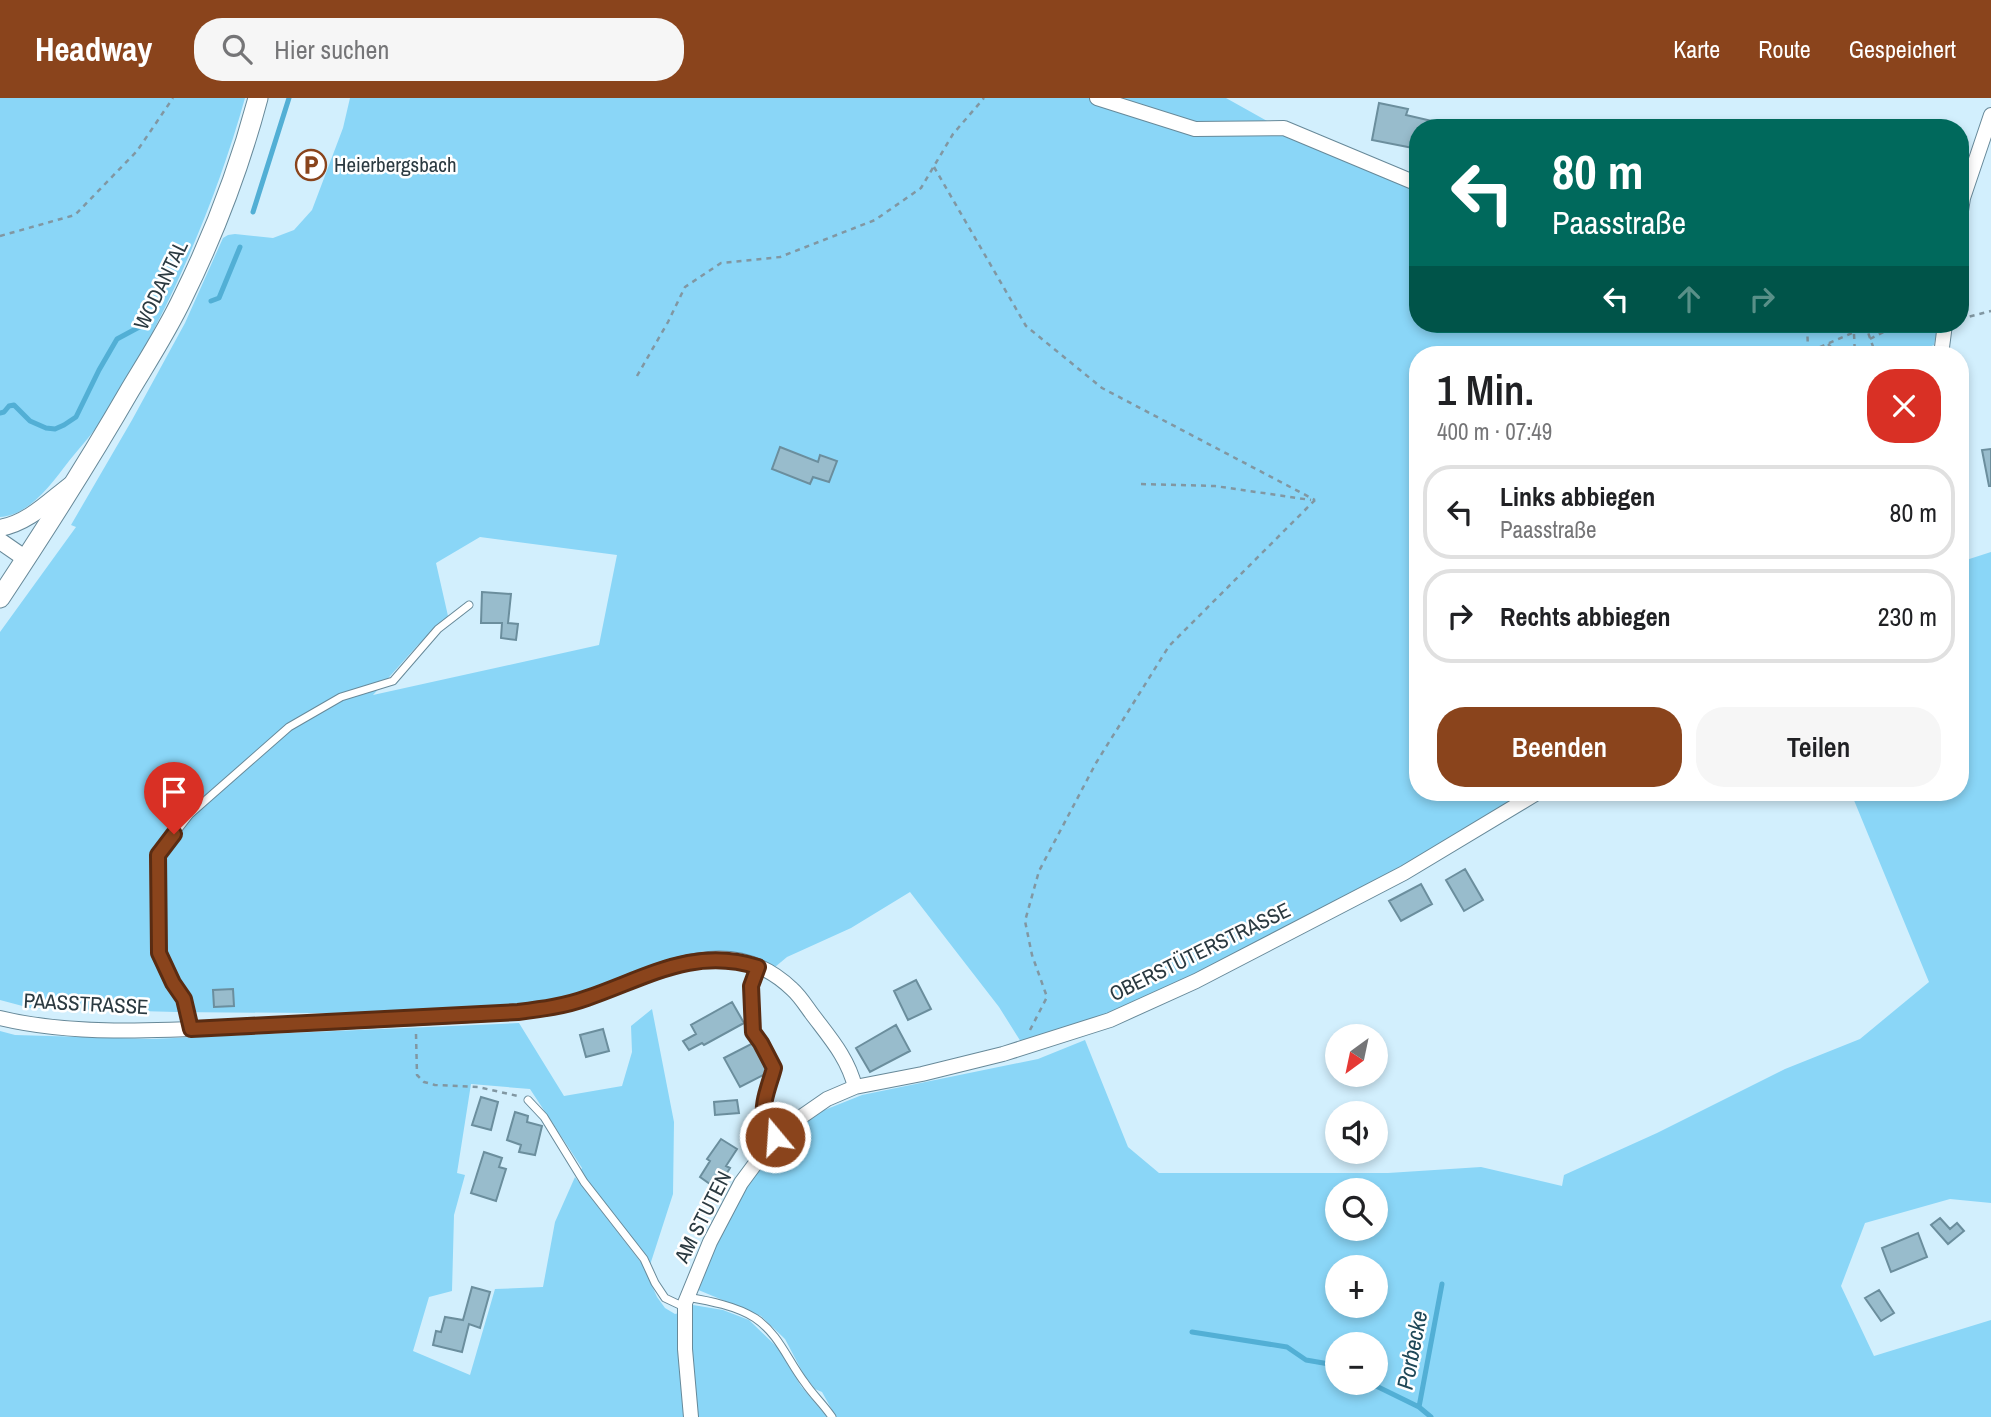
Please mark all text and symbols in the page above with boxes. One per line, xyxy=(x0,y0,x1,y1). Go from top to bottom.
search box xyxy=(194,18,684,81)
text: Headway xyxy=(35,27,152,71)
icon: search xyxy=(218,30,256,68)
text: Hier suchen xyxy=(274,32,389,67)
text: Karte xyxy=(1673,33,1720,65)
text: Route xyxy=(1758,33,1811,65)
text: Gespeichert xyxy=(1849,33,1956,65)
text: 80 m xyxy=(1552,138,1644,204)
icon: left xyxy=(1437,147,1528,238)
parking icon: Heierbergsbach xyxy=(294,148,328,182)
place label: Heierbergsbach xyxy=(334,150,457,179)
text: Paasstraße xyxy=(1552,201,1686,244)
street label: WODANTAL xyxy=(126,235,195,334)
icon: left xyxy=(1597,280,1635,318)
icon: ahead xyxy=(1670,280,1708,318)
icon: right xyxy=(1743,280,1781,318)
text: 1 Min. xyxy=(1437,362,1534,418)
button: close xyxy=(1867,369,1941,443)
text: 400 m · 07:49 xyxy=(1437,416,1552,447)
text: Links abbiegen xyxy=(1500,479,1655,514)
icon: left xyxy=(1441,493,1479,531)
text: 80 m xyxy=(1890,495,1937,530)
text: Paasstraße xyxy=(1500,514,1596,545)
icon: right xyxy=(1441,597,1479,635)
text: Rechts abbiegen xyxy=(1500,599,1671,634)
text: 230 m xyxy=(1878,599,1937,634)
button: Beenden xyxy=(1437,707,1682,787)
button: Teilen xyxy=(1696,707,1941,787)
pin xyxy=(144,762,204,834)
icon: arrive xyxy=(155,773,193,811)
street label: OBERSTÜTERSTRASSE xyxy=(1104,895,1295,1008)
street label: PAASSTRASSE xyxy=(23,986,149,1021)
north arrow xyxy=(1325,1024,1388,1087)
map controls xyxy=(1325,1024,1388,1395)
position arrow xyxy=(738,1100,812,1174)
button: sound xyxy=(1325,1101,1388,1164)
street label: AM STUTEN xyxy=(667,1166,738,1269)
button: search xyxy=(1325,1178,1388,1241)
button: + xyxy=(1325,1255,1388,1318)
water label: Porbecke xyxy=(1389,1308,1434,1392)
button: − xyxy=(1325,1332,1388,1395)

